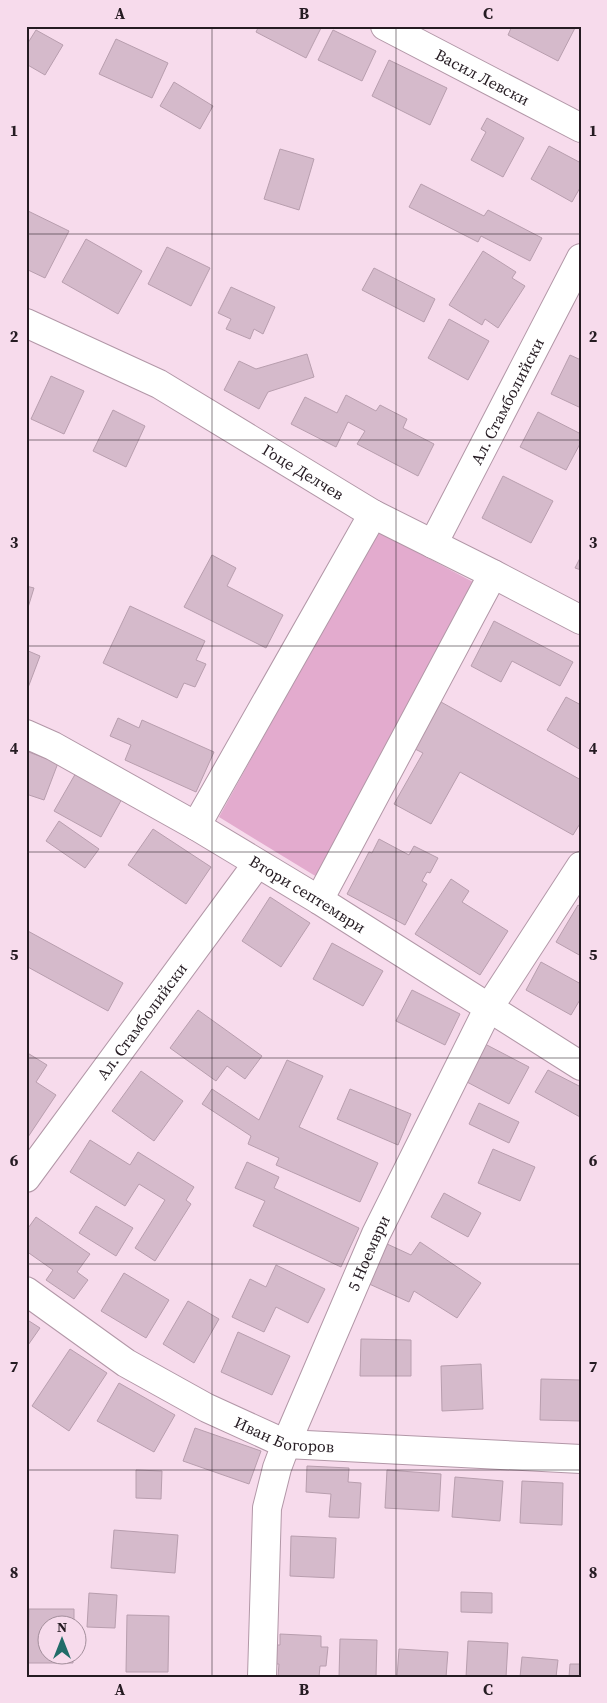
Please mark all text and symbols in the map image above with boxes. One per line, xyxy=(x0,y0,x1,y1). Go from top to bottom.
text: A xyxy=(115,2,126,24)
text: B xyxy=(299,2,310,24)
text: C xyxy=(483,2,493,24)
street label: Васил Левски xyxy=(432,43,534,110)
text: 1 xyxy=(10,119,18,141)
text: 1 xyxy=(589,119,597,141)
text: 2 xyxy=(10,325,19,347)
text: 2 xyxy=(589,325,598,347)
street label: Ал. Стамболийски xyxy=(465,334,549,468)
street label: Гоце Делчев xyxy=(258,438,348,505)
text: 3 xyxy=(10,531,19,553)
text: 3 xyxy=(589,531,598,553)
text: 4 xyxy=(10,737,19,759)
text: 4 xyxy=(589,737,598,759)
street label: Втори септември xyxy=(245,850,370,938)
text: 5 xyxy=(10,943,19,965)
text: 5 xyxy=(589,943,598,965)
street label: Ал. Стамболийски xyxy=(91,958,192,1084)
text: 6 xyxy=(10,1149,19,1171)
text: 6 xyxy=(589,1149,598,1171)
street label: 5 Ноември xyxy=(342,1211,395,1294)
text: 7 xyxy=(10,1355,19,1377)
text: 7 xyxy=(589,1355,598,1377)
street label: Иван Богоров xyxy=(231,1411,335,1457)
text: 8 xyxy=(10,1561,18,1583)
text: 8 xyxy=(589,1561,597,1583)
north arrow xyxy=(38,1616,88,1666)
text: N xyxy=(57,1617,67,1637)
text: A xyxy=(115,1678,126,1700)
text: B xyxy=(299,1678,310,1700)
text: C xyxy=(483,1678,493,1700)

